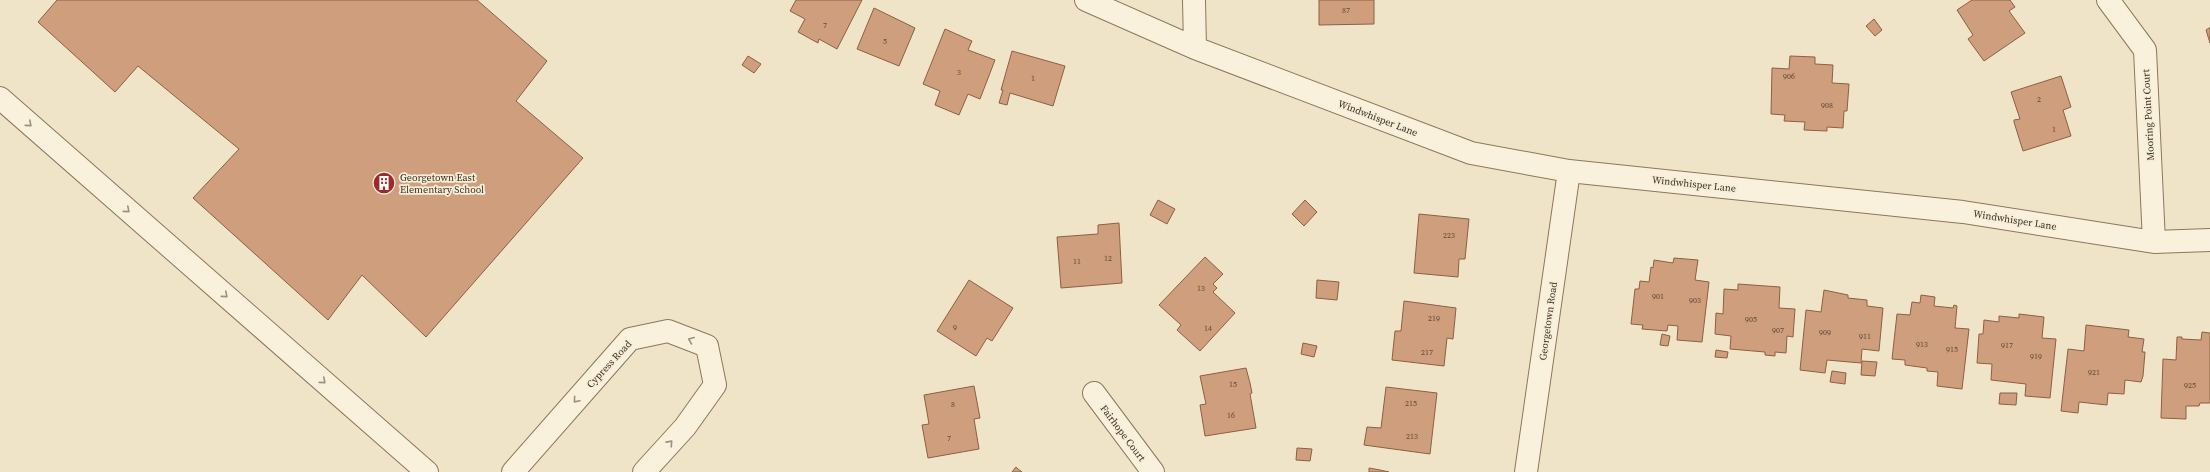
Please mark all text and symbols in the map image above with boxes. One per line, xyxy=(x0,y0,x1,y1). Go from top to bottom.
house number: 87 xyxy=(1342,5,1350,16)
house number: 7 xyxy=(823,20,827,31)
house number: 5 xyxy=(883,36,887,47)
house number: 3 xyxy=(957,67,961,78)
street label: Mooring Point Court xyxy=(2139,68,2157,161)
house number: 906 xyxy=(1783,71,1795,82)
house number: 1 xyxy=(1031,73,1035,84)
house number: 2 xyxy=(2037,94,2041,105)
street label: Windwhisper Lane xyxy=(1336,97,1420,139)
house number: 908 xyxy=(1821,100,1833,111)
one-way arrow xyxy=(25,119,32,126)
house number: 1 xyxy=(2052,124,2056,135)
building icon: Georgetown East Elementary School xyxy=(371,170,397,196)
place label: Georgetown East Elementary School xyxy=(400,171,484,196)
street label: Windwhisper Lane xyxy=(1651,173,1737,195)
one-way arrow xyxy=(122,205,130,212)
street label: Windwhisper Lane xyxy=(1972,207,2058,233)
house number: 223 xyxy=(1443,230,1455,241)
house number: 12 xyxy=(1104,253,1112,264)
house number: 11 xyxy=(1073,256,1081,267)
street label: Georgetown Road xyxy=(1536,281,1560,361)
house number: 13 xyxy=(1197,283,1205,294)
one-way arrow xyxy=(220,291,228,298)
house number: 901 xyxy=(1652,291,1664,302)
house number: 903 xyxy=(1689,295,1701,306)
house number: 219 xyxy=(1428,313,1440,324)
house number: 905 xyxy=(1745,314,1757,325)
house number: 9 xyxy=(953,322,957,333)
house number: 14 xyxy=(1204,323,1212,334)
house number: 907 xyxy=(1772,325,1784,336)
house number: 909 xyxy=(1819,327,1831,338)
house number: 911 xyxy=(1859,331,1871,342)
street label: Cypress Road xyxy=(584,337,634,390)
one-way arrow xyxy=(688,337,696,345)
house number: 913 xyxy=(1916,339,1928,350)
house number: 917 xyxy=(2001,340,2013,351)
house number: 915 xyxy=(1946,344,1958,355)
house number: 217 xyxy=(1421,347,1433,358)
house number: 919 xyxy=(2030,351,2042,362)
house number: 921 xyxy=(2088,367,2100,378)
one-way arrow xyxy=(318,376,325,383)
house number: 15 xyxy=(1229,379,1237,390)
house number: 925 xyxy=(2184,380,2196,391)
one-way arrow xyxy=(574,395,581,403)
house number: 215 xyxy=(1405,398,1417,409)
house number: 8 xyxy=(951,399,955,410)
street label: Fairhope Court xyxy=(1098,402,1149,464)
house number: 16 xyxy=(1227,410,1235,421)
house number: 213 xyxy=(1406,431,1418,442)
house number: 7 xyxy=(947,433,951,444)
one-way arrow xyxy=(665,440,673,448)

